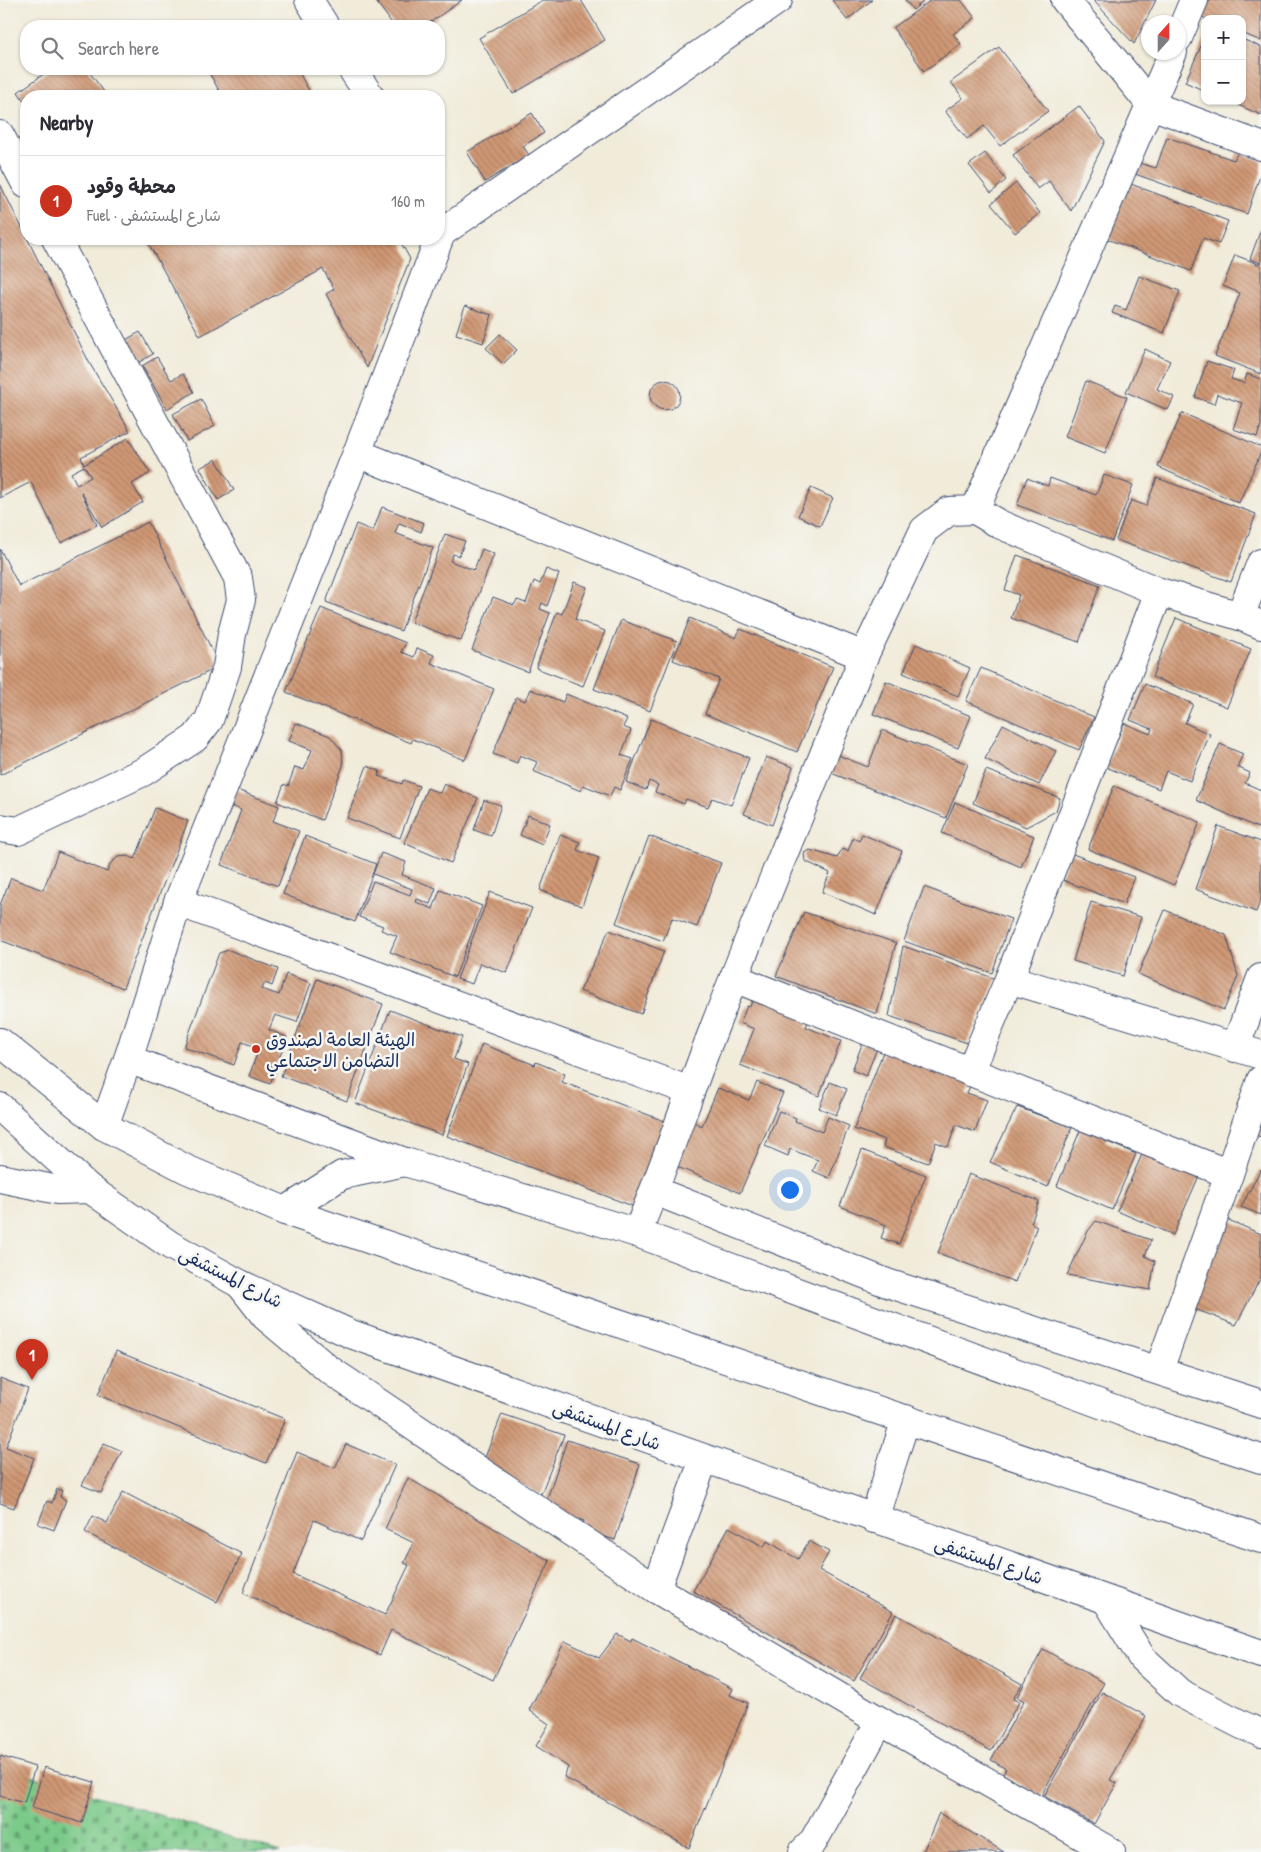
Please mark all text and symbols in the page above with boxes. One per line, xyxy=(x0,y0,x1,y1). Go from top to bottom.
north arrow xyxy=(1141,15,1186,60)
map controls xyxy=(1201,15,1246,105)
button: + xyxy=(1201,15,1246,60)
search box xyxy=(20,20,445,75)
icon: search xyxy=(38,34,66,62)
text: Search here xyxy=(78,35,159,61)
button: − xyxy=(1201,60,1246,105)
text: Nearby xyxy=(40,108,93,137)
text: محطة وقود xyxy=(87,173,176,199)
text: 1 xyxy=(53,190,59,212)
text: 160 m xyxy=(391,190,425,212)
text: Fuel · شارع المستشفى xyxy=(87,204,221,226)
place label: الهيئة العامة لصندوق التضامن الاجتماعي xyxy=(266,1027,415,1077)
marker: الهيئة العامة لصندوق التضامن الاجتماعي xyxy=(250,1043,262,1055)
your location xyxy=(777,1177,803,1203)
street label: شارع المستشفى xyxy=(175,1240,287,1314)
pin: 1 xyxy=(16,1339,48,1380)
street label: شارع المستشفى xyxy=(550,1394,664,1456)
street label: شارع المستشفى xyxy=(932,1530,1046,1590)

